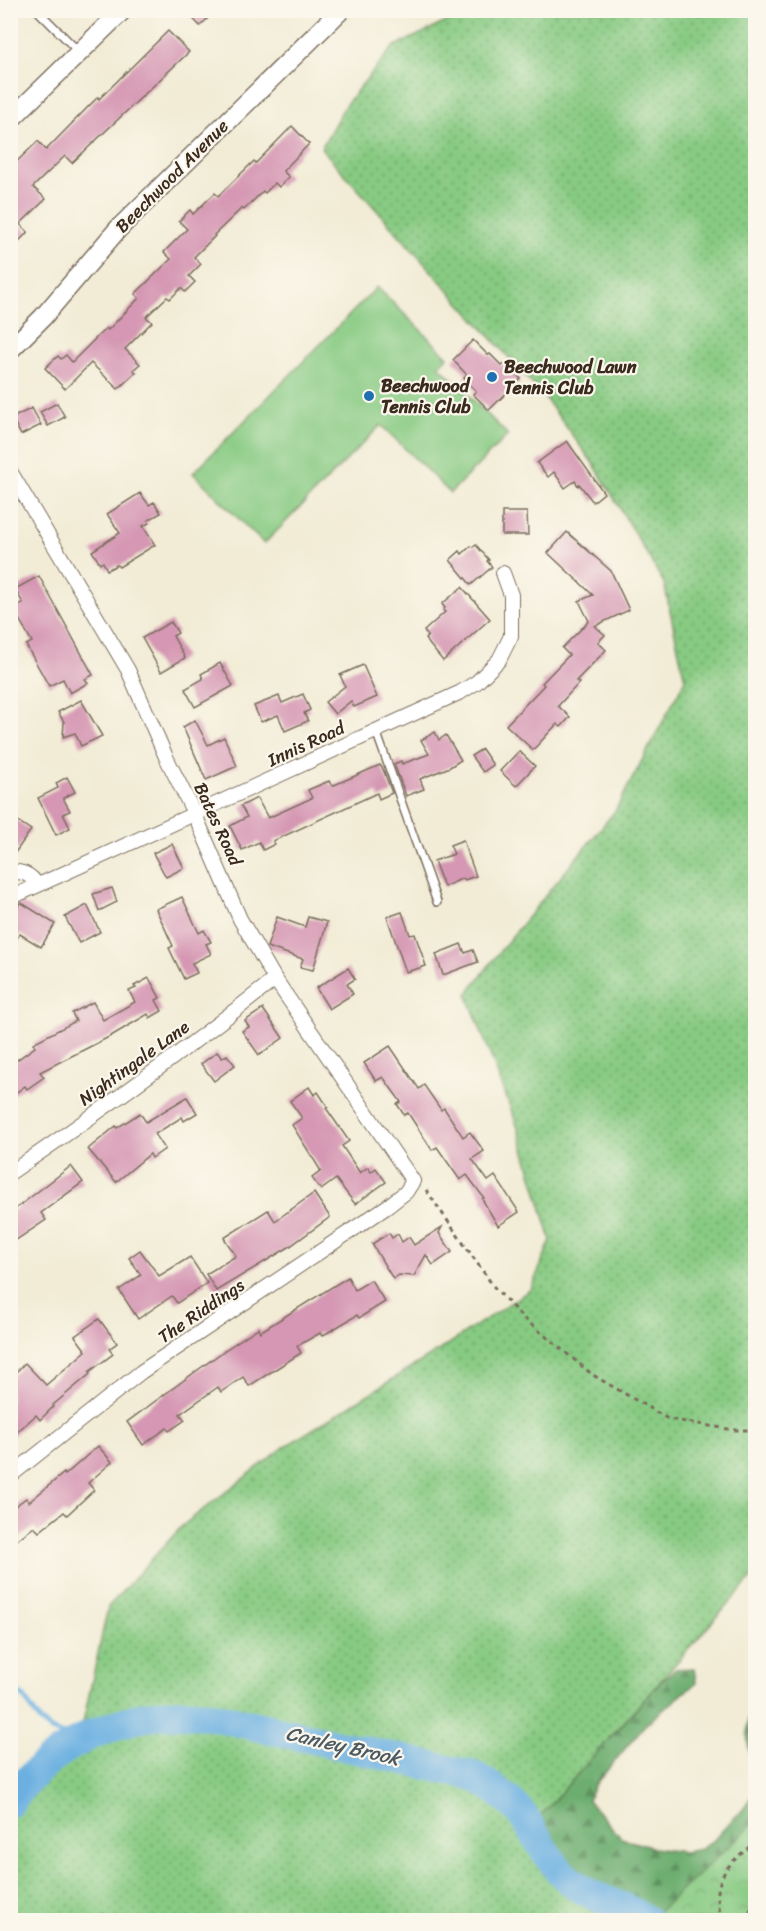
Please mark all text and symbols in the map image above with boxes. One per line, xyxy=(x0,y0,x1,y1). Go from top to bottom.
street label: Beechwood Avenue xyxy=(107,111,237,241)
place label: Beechwood Lawn Tennis Club xyxy=(504,351,637,404)
place label: Beechwood Tennis Club xyxy=(381,370,471,423)
marker: Beechwood Lawn Tennis Club xyxy=(485,370,499,384)
marker: Beechwood Tennis Club xyxy=(362,389,376,403)
street label: Innis Road xyxy=(261,712,351,776)
street label: Bates Road xyxy=(185,777,252,872)
street label: Nightingale Lane xyxy=(72,1011,197,1114)
street label: The Riddings xyxy=(151,1270,252,1352)
water label: Canley Brook xyxy=(282,1716,406,1777)

